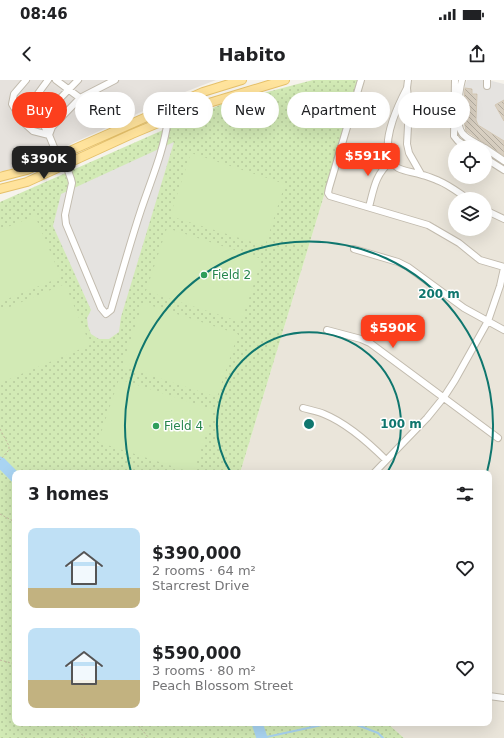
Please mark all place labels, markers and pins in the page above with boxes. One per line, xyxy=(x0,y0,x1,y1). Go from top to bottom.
pin: $591K xyxy=(340,143,396,177)
pin: $390K xyxy=(16,146,72,180)
place label: Field 2 xyxy=(212,268,251,282)
marker: Field 2 xyxy=(199,270,209,280)
pin: $590K xyxy=(365,315,421,349)
centre of rings xyxy=(302,417,316,431)
place label: Field 4 xyxy=(164,419,203,433)
marker: Field 4 xyxy=(151,421,161,431)

